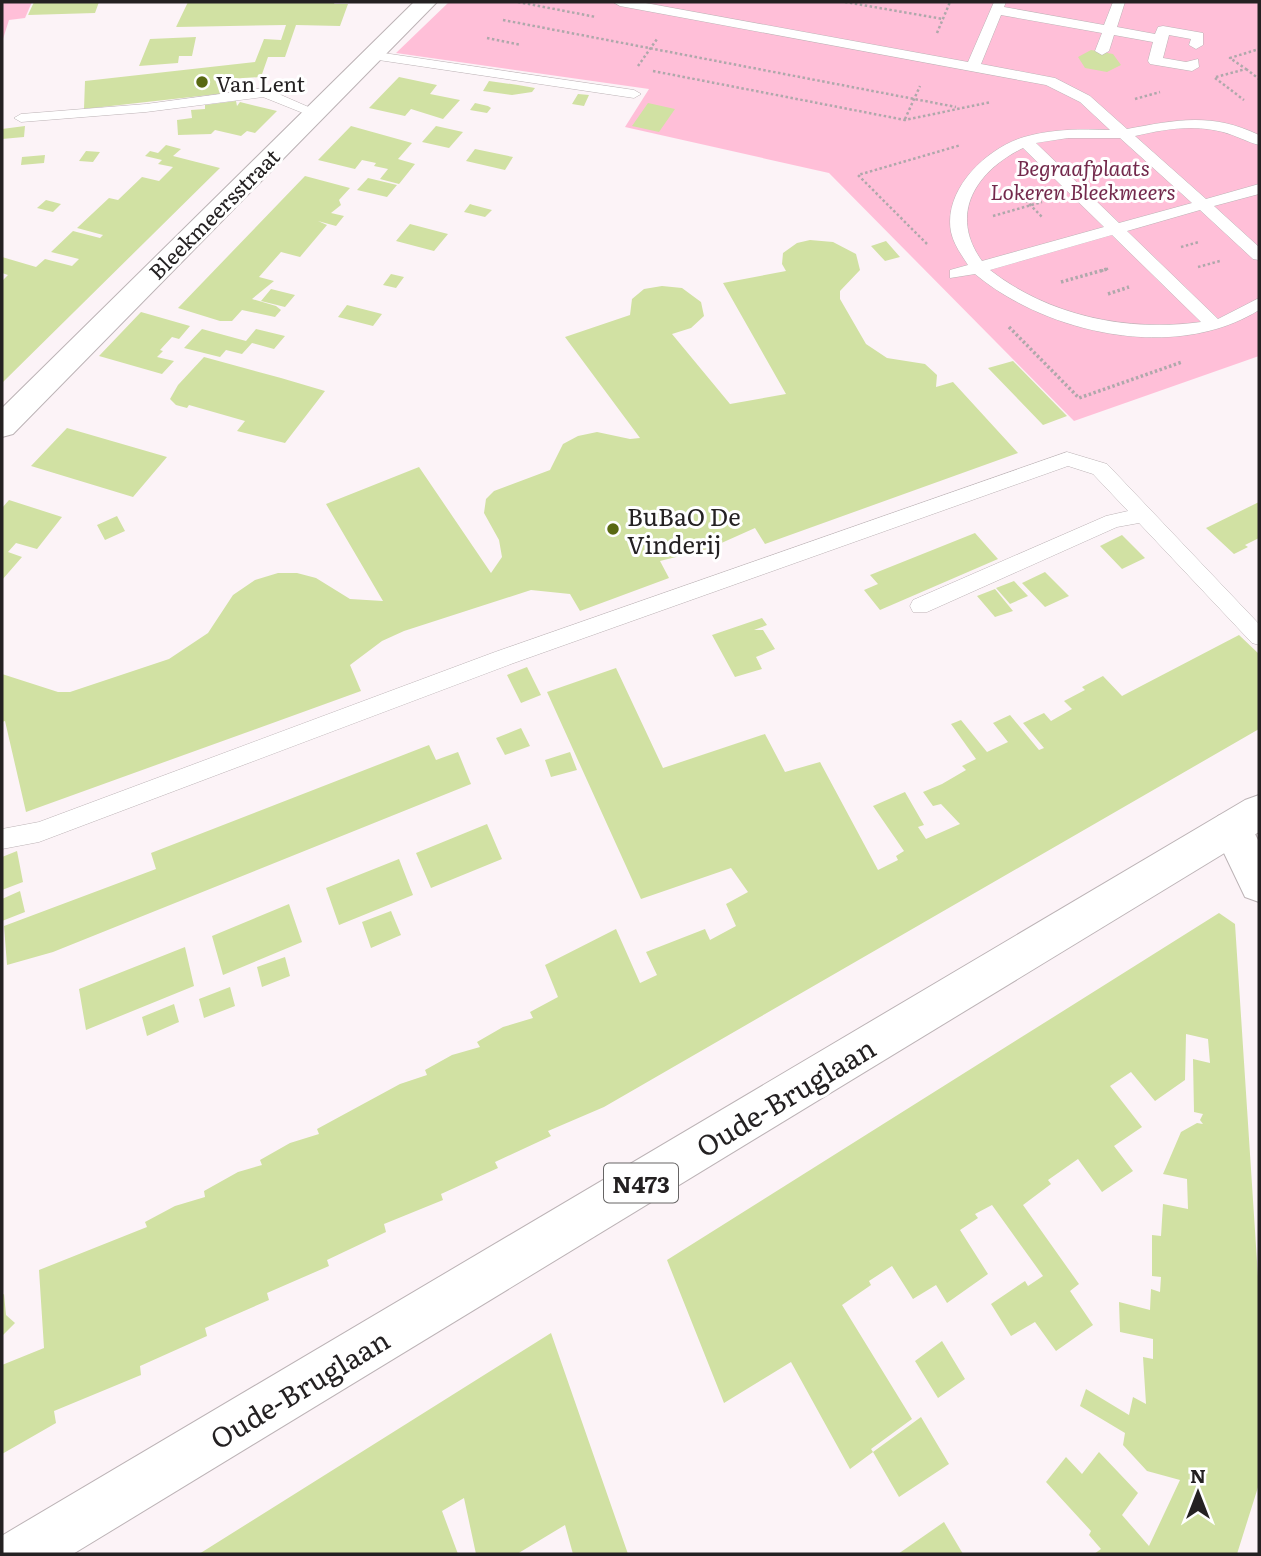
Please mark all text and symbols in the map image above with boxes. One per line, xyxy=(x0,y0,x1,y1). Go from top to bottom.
place label: Van Lent xyxy=(216,67,306,98)
marker: Van Lent xyxy=(194,74,210,90)
street label: Bleekmeersstraat xyxy=(141,140,286,285)
park label: Begraafplaats Lokeren Bleekmeers xyxy=(990,151,1176,206)
place label: BuBaO De Vinderij xyxy=(627,498,741,561)
marker: BuBaO De Vinderij xyxy=(605,521,621,537)
street label: Oude-Bruglaan xyxy=(687,1026,883,1166)
road number: N473 xyxy=(604,1164,678,1202)
street label: Oude-Bruglaan xyxy=(201,1318,397,1458)
north arrow xyxy=(1163,1458,1233,1528)
text: N xyxy=(1190,1461,1206,1489)

